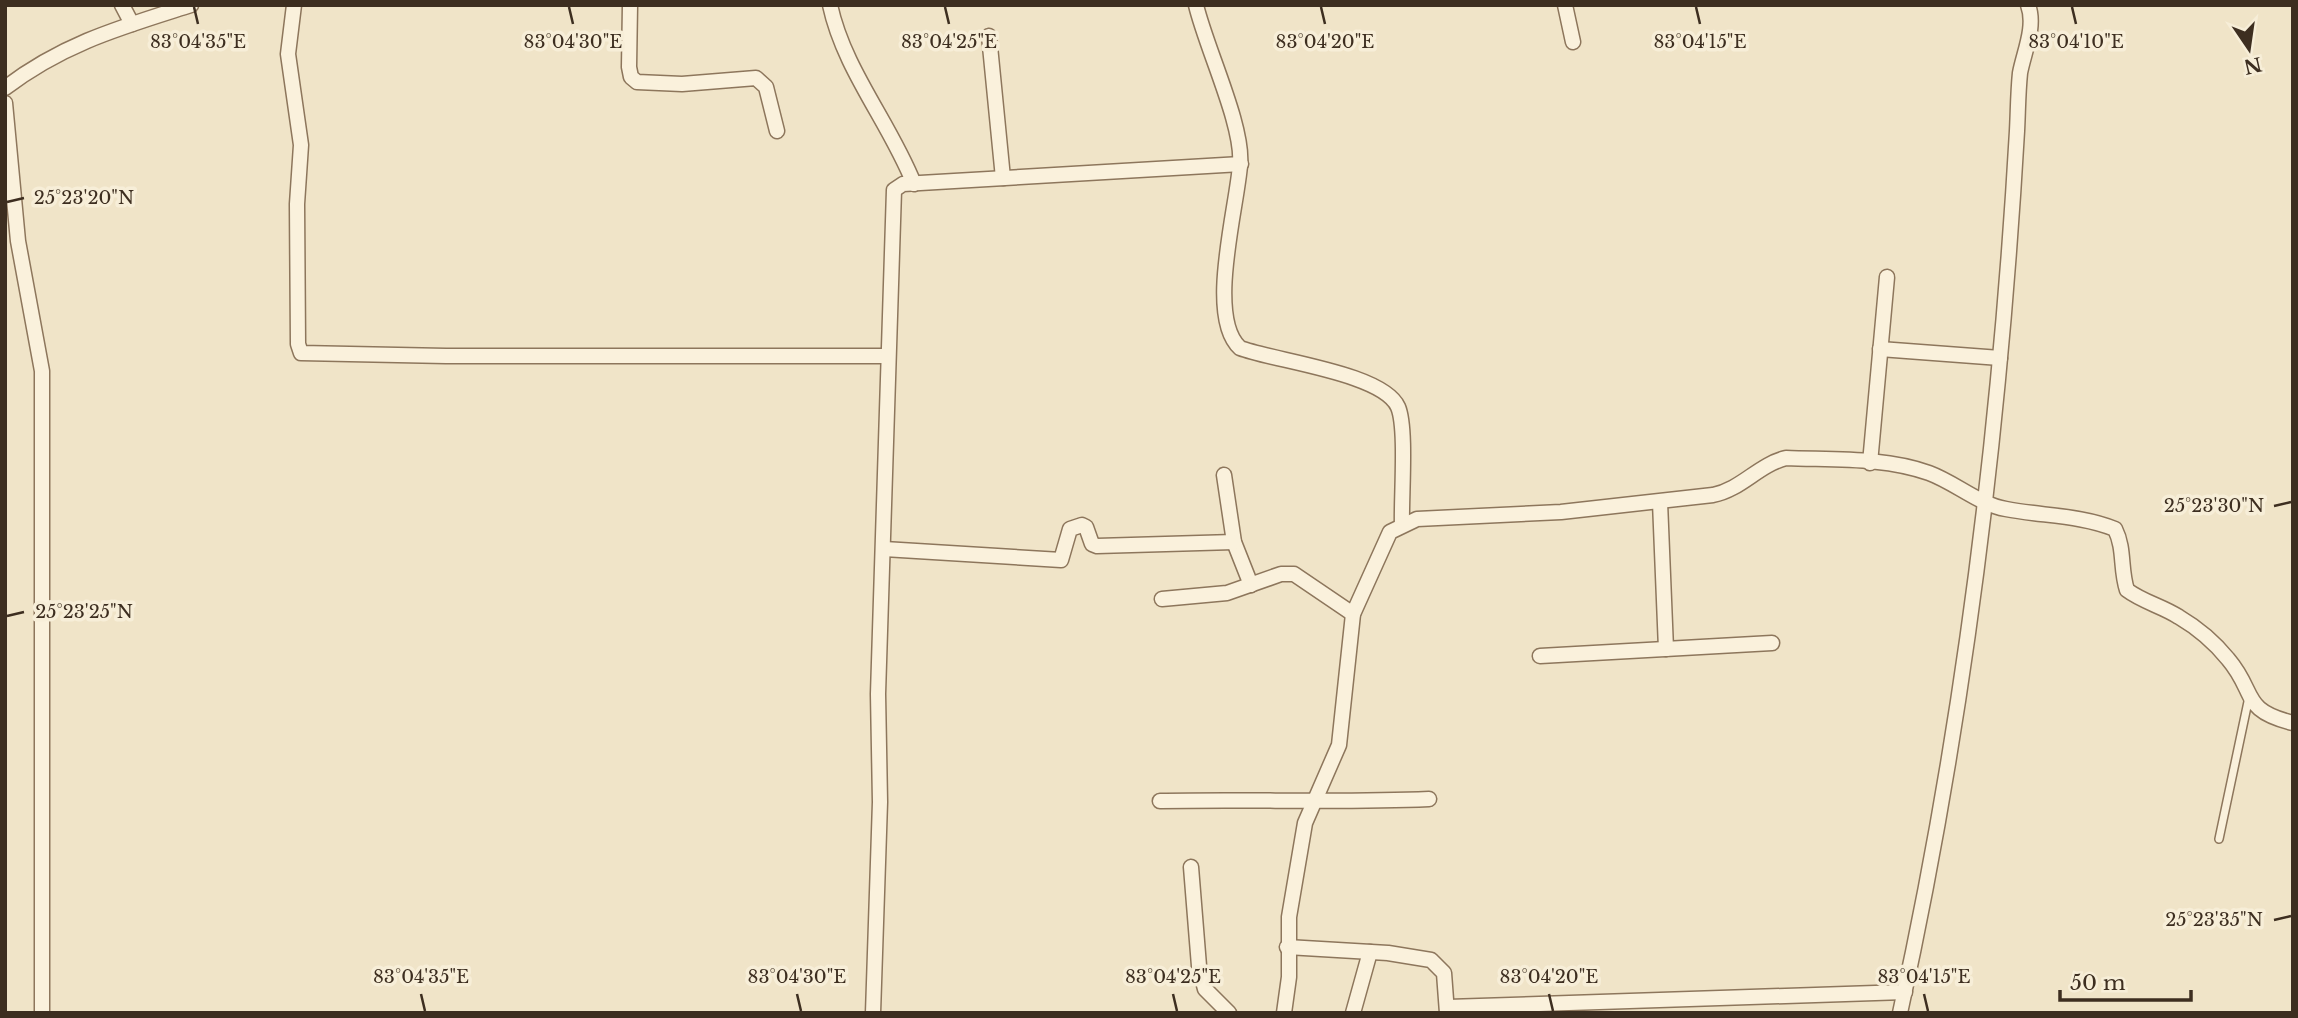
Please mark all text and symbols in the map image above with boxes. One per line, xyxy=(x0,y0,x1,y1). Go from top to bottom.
north arrow xyxy=(2214,14,2284,84)
text: 83°04'35"E xyxy=(150,31,246,53)
text: 83°04'30"E xyxy=(524,31,622,53)
text: 83°04'25"E xyxy=(901,31,997,53)
text: 83°04'20"E xyxy=(1276,31,1374,53)
text: 83°04'15"E xyxy=(1653,31,1747,53)
text: 83°04'10"E xyxy=(2028,31,2124,53)
text: N xyxy=(2241,52,2264,78)
text: 25°23'20"N xyxy=(34,187,134,209)
text: 25°23'30"N xyxy=(2164,495,2264,517)
text: 25°23'25"N xyxy=(35,601,133,623)
text: 25°23'35"N xyxy=(2165,909,2263,931)
scale bar xyxy=(2060,958,2191,1002)
text: 83°04'35"E xyxy=(373,966,469,988)
text: 83°04'30"E xyxy=(748,966,846,988)
text: 83°04'25"E xyxy=(1125,966,1221,988)
text: 83°04'20"E xyxy=(1500,966,1598,988)
text: 83°04'15"E xyxy=(1877,966,1971,988)
text: 50 m xyxy=(2070,970,2126,996)

